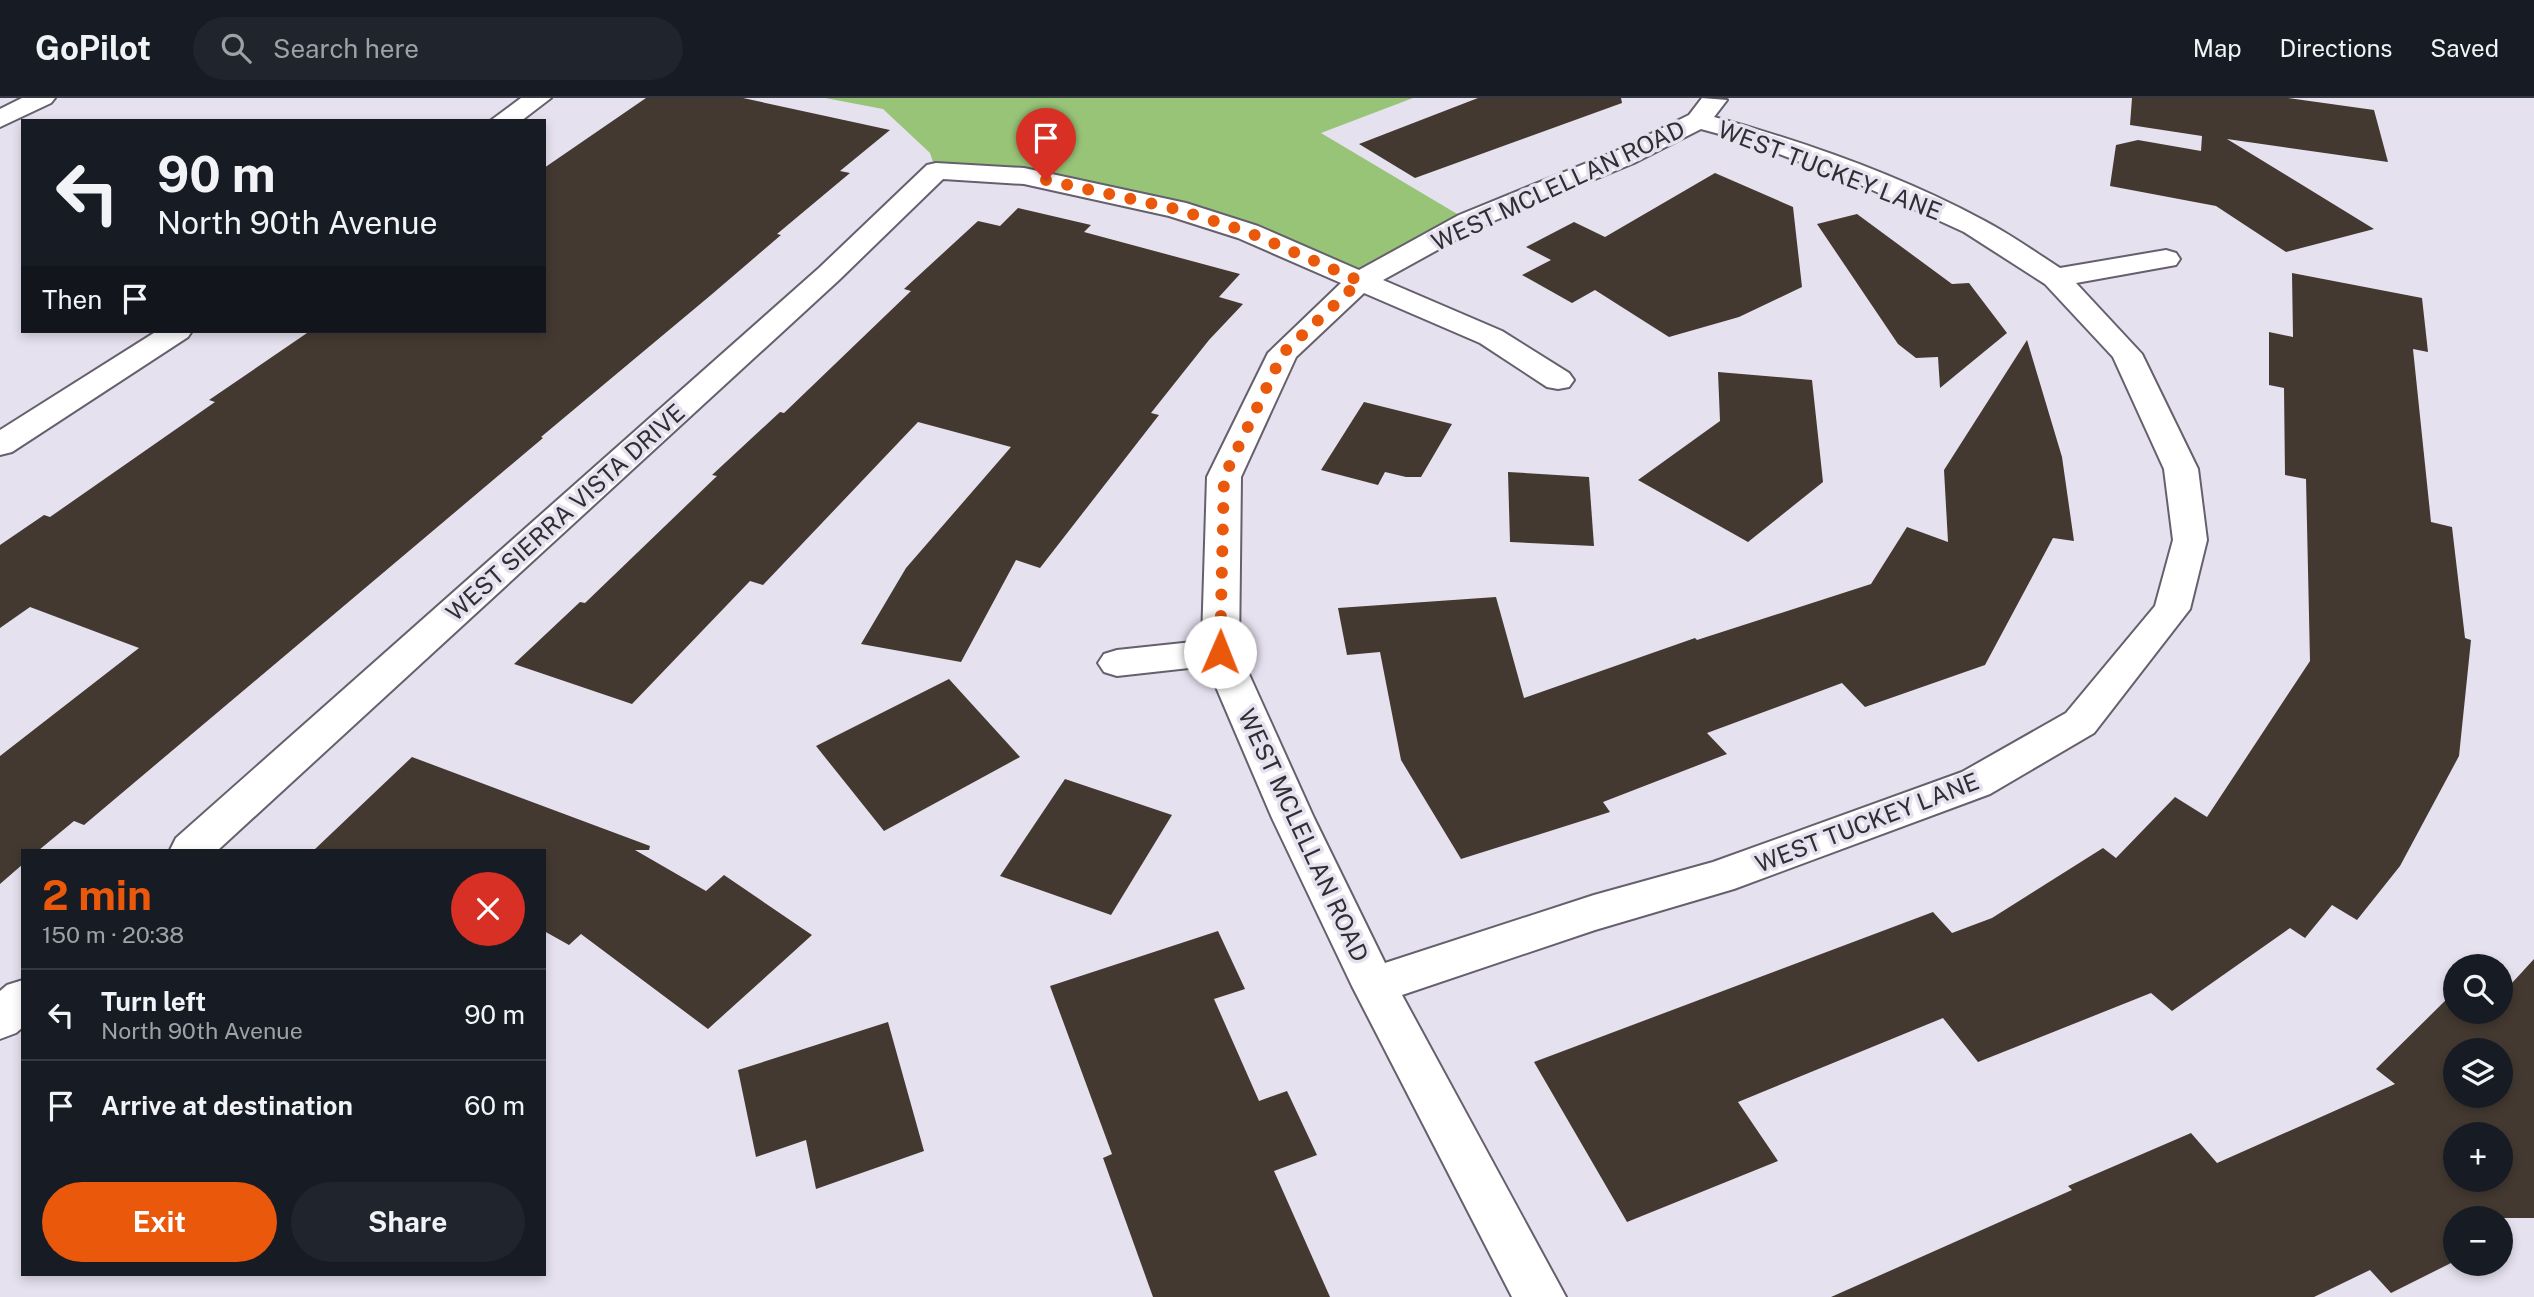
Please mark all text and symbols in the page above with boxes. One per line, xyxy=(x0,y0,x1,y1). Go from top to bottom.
search box xyxy=(193,17,683,80)
text: GoPilot xyxy=(35,29,151,67)
icon: search xyxy=(217,29,255,67)
text: Search here xyxy=(273,33,419,64)
text: Map xyxy=(2193,34,2242,62)
text: Directions xyxy=(2280,34,2392,62)
text: Saved xyxy=(2430,34,2499,62)
pin xyxy=(1016,108,1076,180)
street label: WEST MCLELLAN ROAD xyxy=(1427,114,1689,256)
street label: WEST TUCKEY LANE xyxy=(1714,114,1946,226)
icon: arrive xyxy=(1027,119,1065,157)
text: 90 m xyxy=(157,145,276,203)
icon: left xyxy=(42,147,133,238)
text: North 90th Avenue xyxy=(157,204,438,241)
icon: arrive xyxy=(116,280,154,318)
text: Then xyxy=(42,284,102,315)
street label: WEST SIERRA VISTA DRIVE xyxy=(440,398,690,626)
position arrow xyxy=(1183,615,1257,689)
street label: WEST MCLELLAN ROAD xyxy=(1233,704,1375,966)
street label: WEST TUCKEY LANE xyxy=(1751,766,1983,878)
text: 2 min xyxy=(42,870,152,919)
button: close xyxy=(451,872,525,946)
text: 150 m · 20:38 xyxy=(42,921,184,948)
map controls xyxy=(2443,954,2513,1276)
button: search xyxy=(2443,954,2513,1024)
text: Turn left xyxy=(101,986,206,1017)
icon: left xyxy=(42,996,80,1034)
text: 90 m xyxy=(464,999,525,1030)
text: North 90th Avenue xyxy=(101,1017,303,1044)
button: layers xyxy=(2443,1038,2513,1108)
icon: arrive xyxy=(42,1087,80,1125)
text: Arrive at destination xyxy=(101,1090,353,1121)
text: 60 m xyxy=(464,1090,525,1121)
button: + xyxy=(2443,1122,2513,1192)
button: Exit xyxy=(42,1182,277,1262)
button: Share xyxy=(291,1182,525,1262)
button: − xyxy=(2443,1206,2513,1276)

